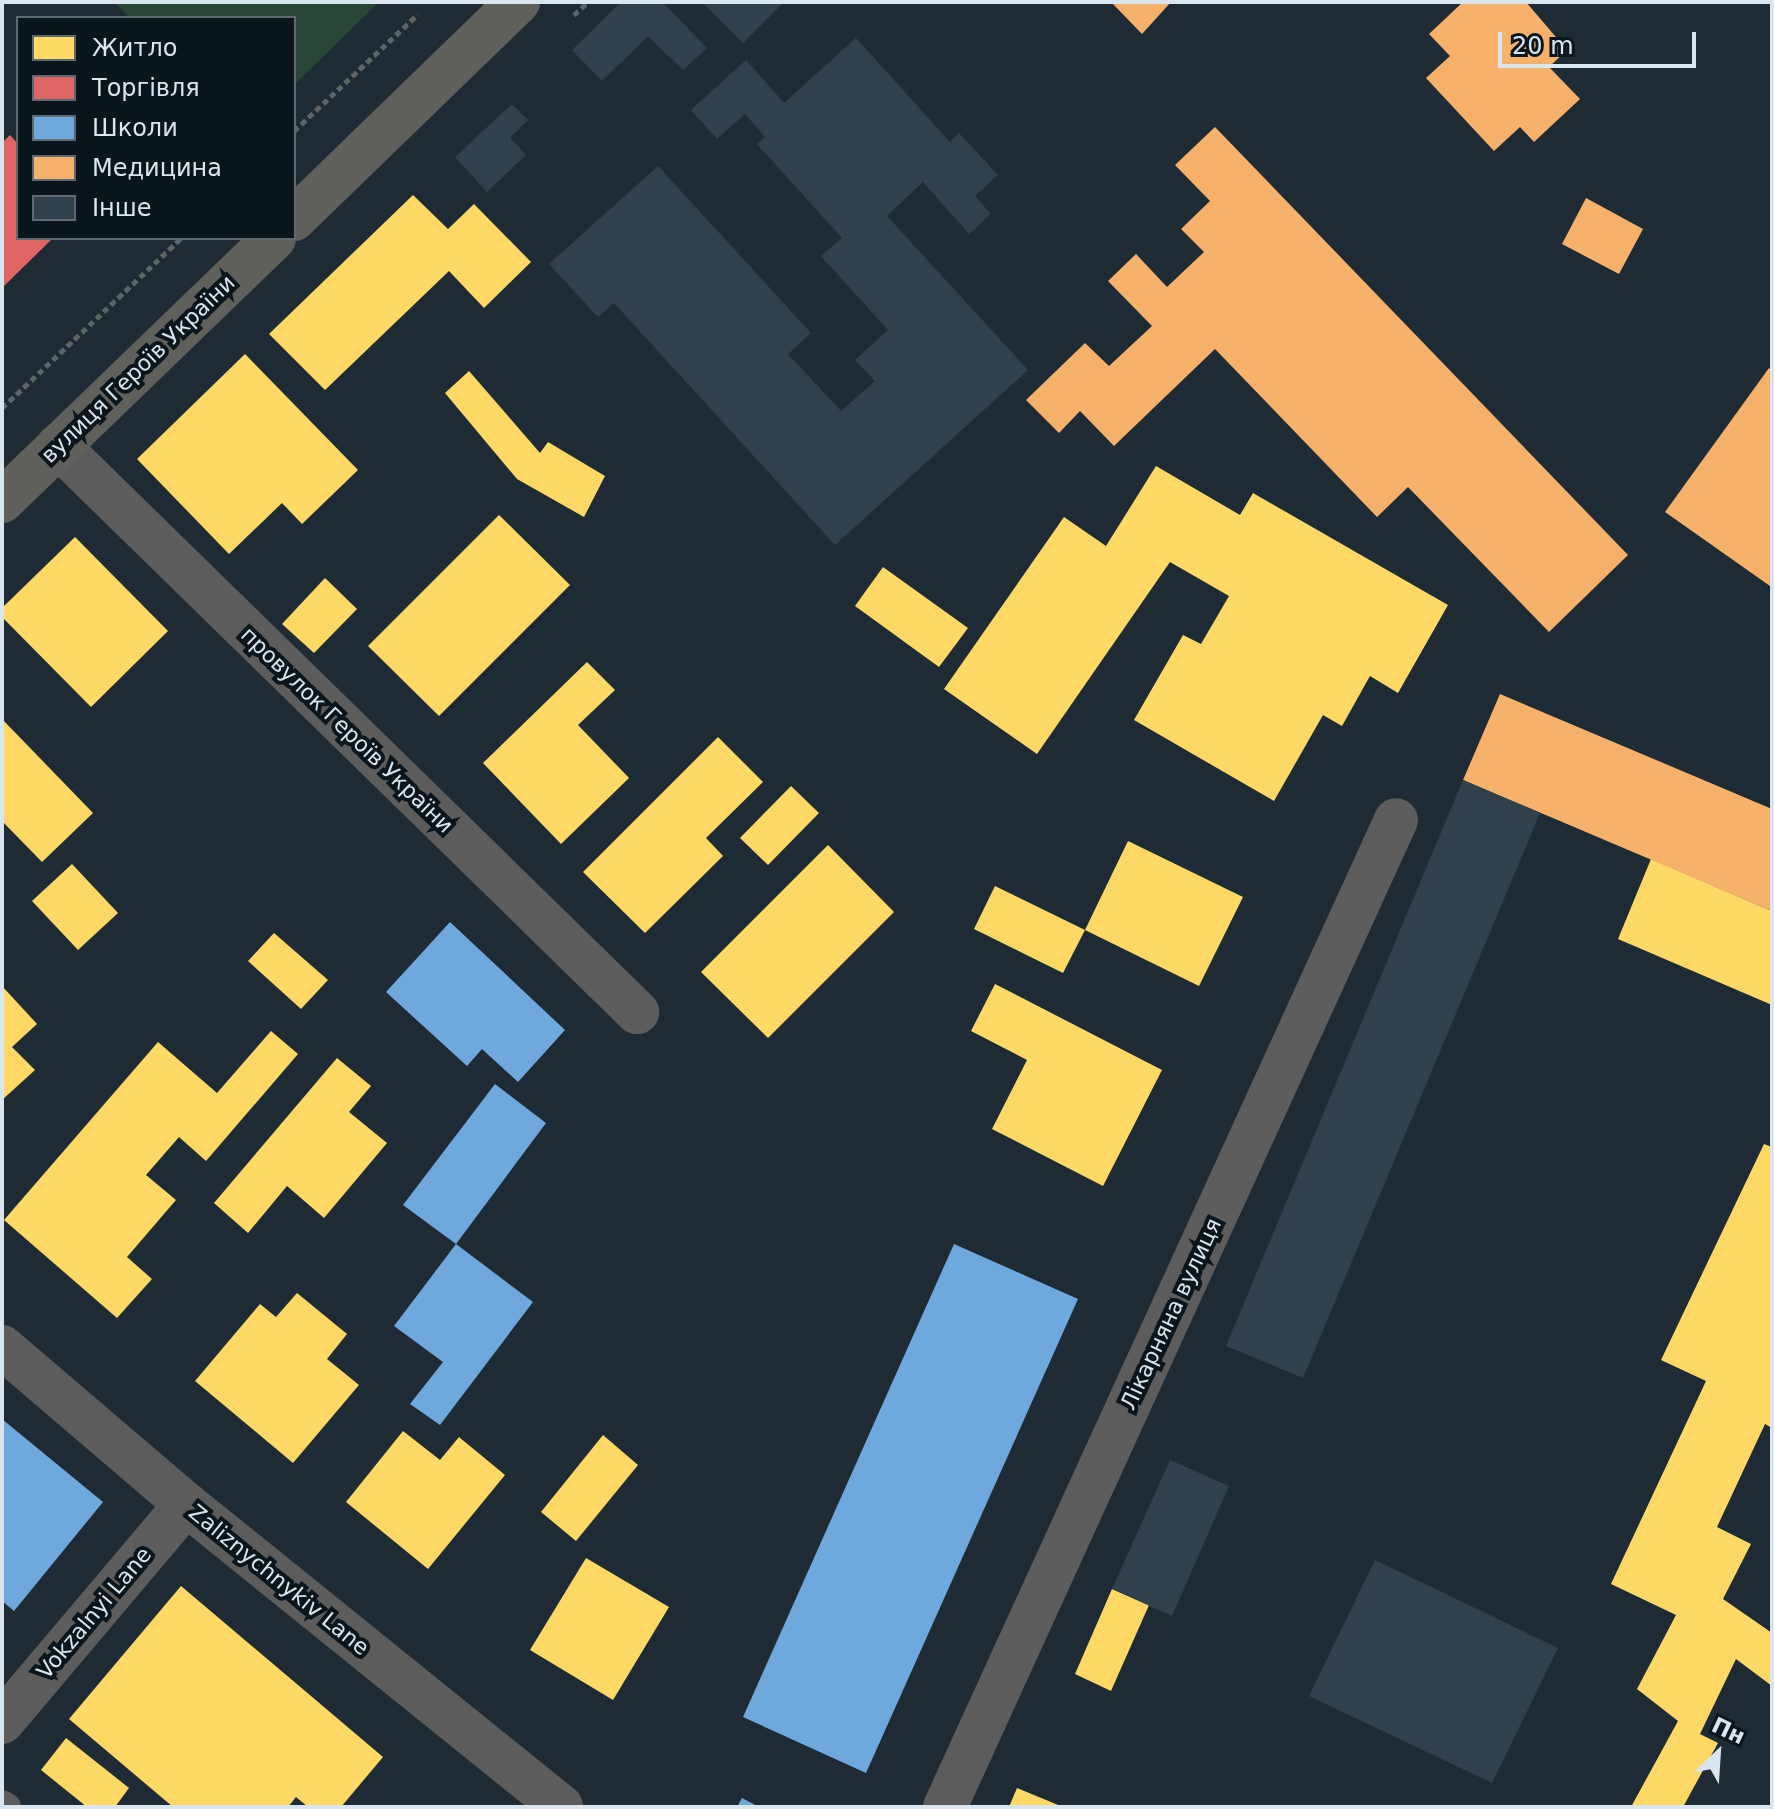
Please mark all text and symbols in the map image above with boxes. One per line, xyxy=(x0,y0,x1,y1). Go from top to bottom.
legend xyxy=(16,16,296,240)
scale bar xyxy=(1502,16,1700,66)
text: 20 m xyxy=(1512,32,1574,60)
text: Житло xyxy=(92,34,177,62)
text: Торгівля xyxy=(92,74,200,102)
text: Школи xyxy=(92,114,178,142)
text: Медицина xyxy=(92,154,222,182)
text: Інше xyxy=(92,194,152,222)
street label: вулиця Героїв України xyxy=(36,270,240,468)
street label: провулок Героїв України xyxy=(235,622,459,838)
street label: Лікарняна вулиця xyxy=(1115,1214,1227,1414)
street label: Zaliznychnykiv Lane xyxy=(184,1499,374,1661)
street label: Vokzalnyi Lane xyxy=(31,1542,157,1684)
text: Пн xyxy=(1708,1712,1749,1749)
north arrow xyxy=(1678,1713,1758,1793)

